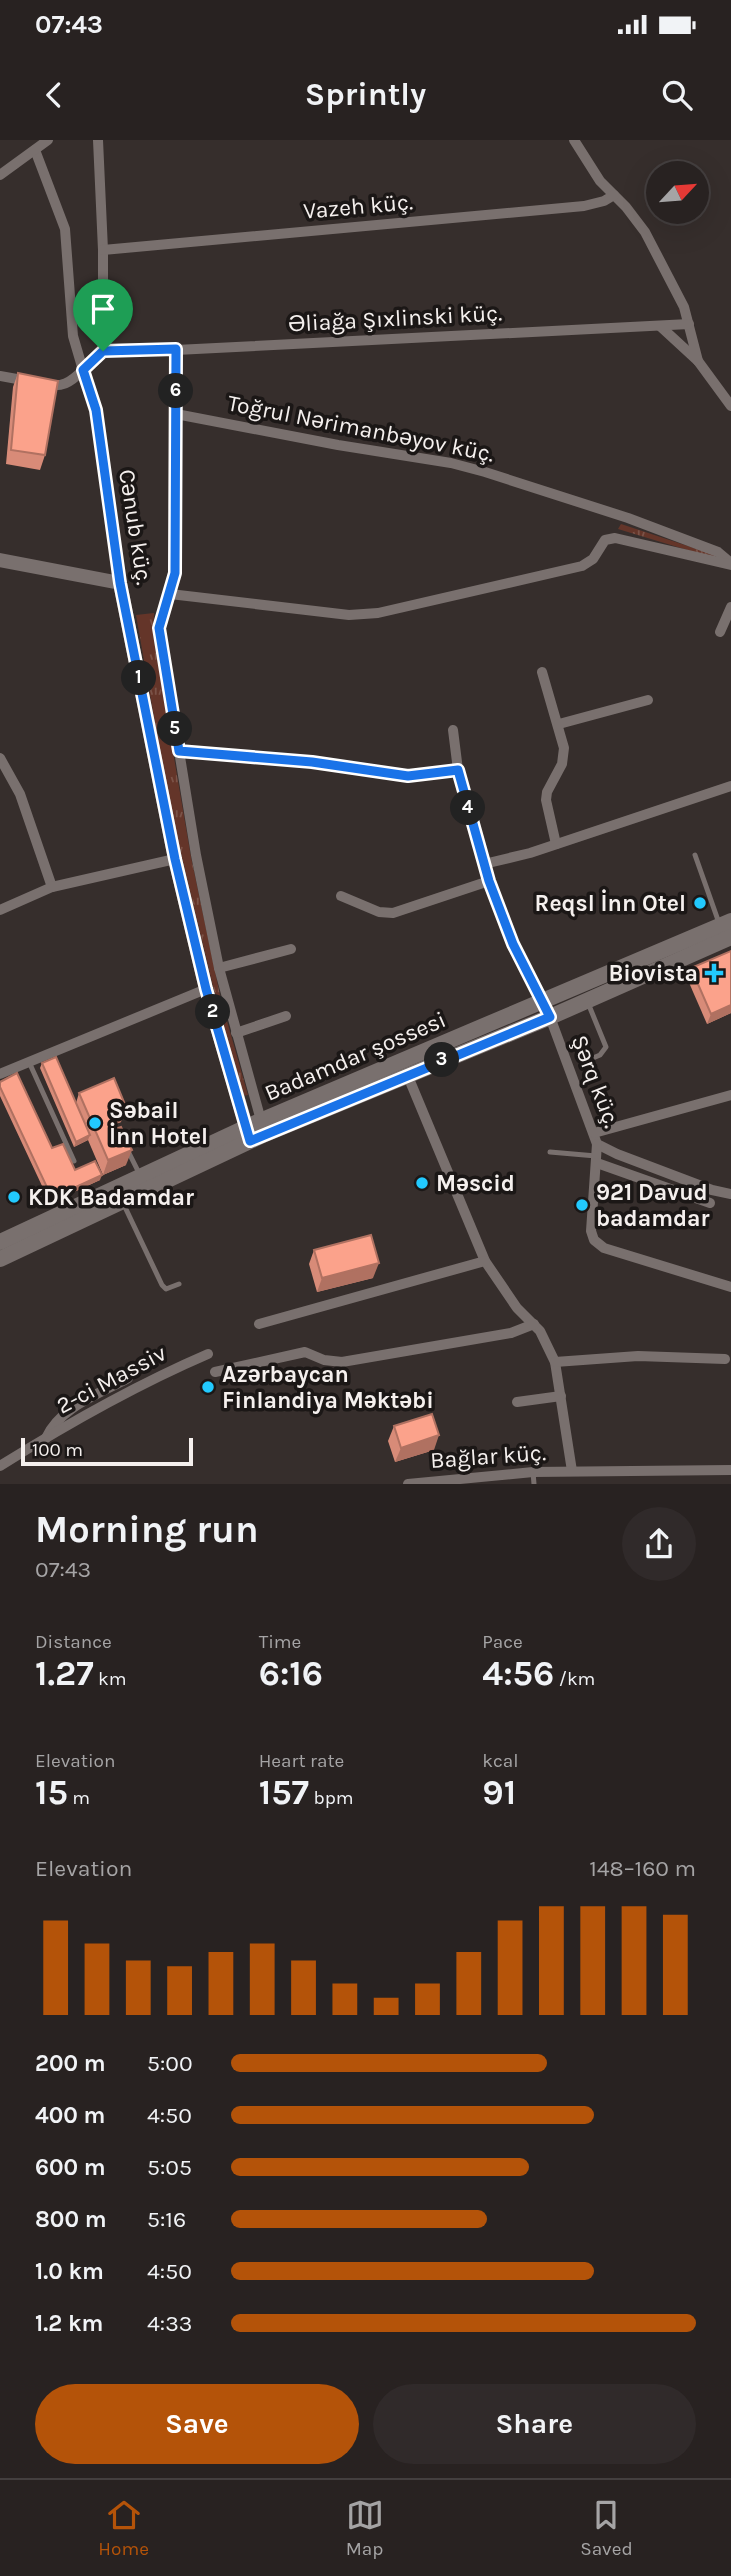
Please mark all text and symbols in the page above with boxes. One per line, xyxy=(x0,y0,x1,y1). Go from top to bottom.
text: 07:43 xyxy=(35,9,103,40)
icon: back xyxy=(35,76,73,114)
text: Sprintly xyxy=(305,76,426,113)
icon: search xyxy=(658,76,696,114)
north arrow xyxy=(646,161,709,224)
map controls xyxy=(646,161,709,224)
street label: Vazeh küç. xyxy=(302,188,414,225)
pin xyxy=(73,279,133,351)
icon: arrive xyxy=(84,290,122,328)
street label: Əliağa Şıxlinski küç. xyxy=(287,299,503,338)
pin: 6 xyxy=(158,373,194,408)
text: 6 xyxy=(170,379,181,401)
street label: Toğrul Nərimanbəyov küç. xyxy=(225,389,496,468)
street label: Cənub küç. xyxy=(113,467,158,587)
pin: 1 xyxy=(122,660,156,696)
text: 1 xyxy=(135,666,142,688)
pin: 5 xyxy=(158,712,192,746)
text: 5 xyxy=(169,717,180,739)
pin: 4 xyxy=(450,790,486,826)
text: 4 xyxy=(462,796,473,818)
place label: Reqsl İnn Otel xyxy=(535,889,686,917)
marker: Reqsl İnn Otel xyxy=(692,895,708,911)
place label: Biovista xyxy=(608,960,698,987)
marker: Biovista xyxy=(704,963,724,983)
pin: 2 xyxy=(196,994,230,1030)
text: 2 xyxy=(207,1000,218,1022)
street label: Badamdar şossesi xyxy=(260,1006,450,1107)
street label: Şərq küç. xyxy=(566,1031,625,1131)
pin: 3 xyxy=(424,1042,460,1077)
text: 3 xyxy=(436,1048,447,1070)
place label: Səbail İnn Hotel xyxy=(109,1097,208,1150)
marker: Səbail İnn Hotel xyxy=(87,1115,103,1131)
place label: Məscid xyxy=(436,1170,515,1197)
marker: Məscid xyxy=(414,1175,430,1191)
place label: 921 Davud badamdar xyxy=(596,1179,710,1232)
place label: KDK Badamdar xyxy=(28,1184,194,1211)
marker: KDK Badamdar xyxy=(6,1189,22,1205)
marker: 921 Davud badamdar xyxy=(574,1197,590,1213)
street label: 2-ci Massiv xyxy=(52,1339,171,1420)
place label: Azərbaycan Finlandiya Məktəbi xyxy=(222,1361,434,1414)
marker: Azərbaycan Finlandiya Məktəbi xyxy=(200,1379,216,1395)
scale bar xyxy=(21,1435,192,1467)
text: 100 m xyxy=(32,1439,83,1461)
street label: Bağlar küç. xyxy=(429,1439,547,1474)
text: Morning run xyxy=(35,1507,259,1552)
button: share xyxy=(622,1507,696,1581)
text: 07:43 xyxy=(35,1556,91,1583)
text: Distance xyxy=(35,1631,112,1653)
text: Time xyxy=(259,1631,301,1653)
text: Pace xyxy=(482,1631,523,1653)
text: 1.27 xyxy=(35,1653,94,1694)
text: 6:16 xyxy=(259,1653,323,1694)
text: 4:56 xyxy=(482,1653,554,1694)
text: km xyxy=(94,1668,127,1690)
text: /km xyxy=(554,1668,595,1690)
text: Elevation xyxy=(35,1750,115,1772)
text: Heart rate xyxy=(259,1750,344,1772)
text: kcal xyxy=(482,1750,519,1772)
text: 15 xyxy=(35,1772,68,1813)
text: 157 xyxy=(259,1772,309,1813)
text: 91 xyxy=(482,1772,516,1813)
text: m xyxy=(68,1787,90,1809)
text: bpm xyxy=(309,1787,354,1809)
text: Elevation xyxy=(35,1855,132,1882)
text: 148–160 m xyxy=(589,1855,696,1882)
text: 200 m xyxy=(35,2050,106,2077)
text: 5:00 xyxy=(147,2050,193,2077)
text: 400 m xyxy=(35,2102,105,2129)
text: 4:50 xyxy=(147,2102,192,2129)
text: 600 m xyxy=(35,2154,106,2181)
text: 5:05 xyxy=(147,2154,192,2181)
text: 800 m xyxy=(35,2206,107,2233)
text: 5:16 xyxy=(147,2206,186,2233)
text: 1.0 km xyxy=(35,2258,104,2285)
text: 4:50 xyxy=(147,2258,192,2285)
text: 1.2 km xyxy=(35,2310,103,2337)
text: 4:33 xyxy=(147,2310,192,2337)
button: Save xyxy=(35,2384,359,2464)
button: Share xyxy=(373,2384,696,2464)
tab: Home xyxy=(98,2496,149,2560)
tab: Map xyxy=(346,2496,384,2560)
tab: Saved xyxy=(580,2496,633,2560)

